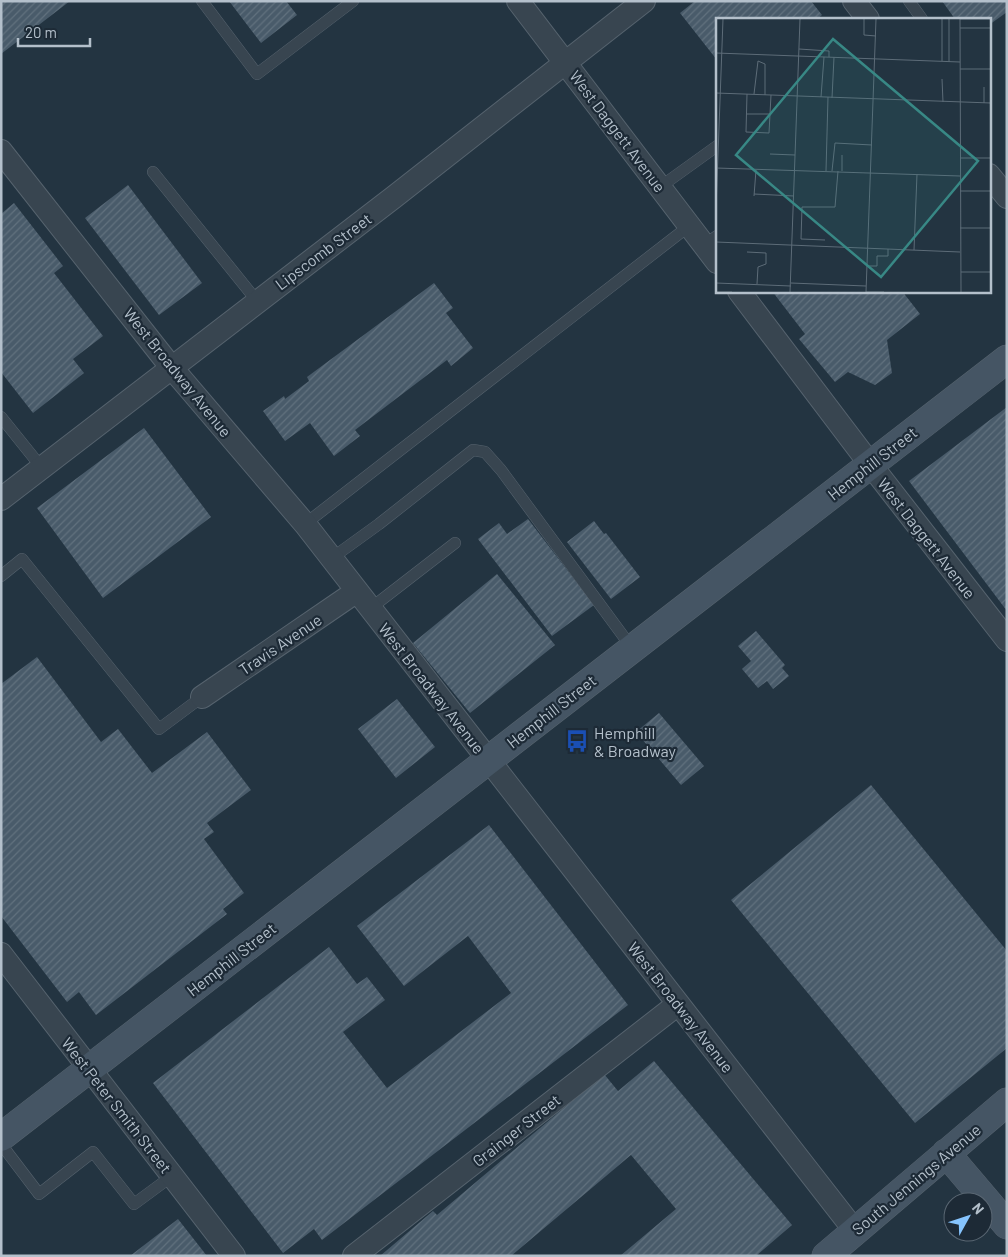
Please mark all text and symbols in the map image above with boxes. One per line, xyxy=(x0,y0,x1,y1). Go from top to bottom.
scale bar xyxy=(18,15,90,47)
inset map xyxy=(716,18,990,292)
text: 20 m xyxy=(25,23,57,41)
street label: West Daggett Avenue xyxy=(566,66,670,196)
street label: Lipscomb Street xyxy=(271,209,375,293)
street label: West Broadway Avenue xyxy=(120,304,236,440)
street label: Hemphill Street xyxy=(824,422,920,504)
street label: West Daggett Avenue xyxy=(874,474,980,602)
street label: Travis Avenue xyxy=(235,609,325,679)
street label: West Broadway Avenue xyxy=(375,619,489,757)
street label: Hemphill Street xyxy=(503,670,599,752)
place label: Hemphill & Broadway xyxy=(594,723,677,760)
bus stop icon: Hemphill & Broadway xyxy=(564,728,590,754)
street label: Hemphill Street xyxy=(183,918,279,1000)
street label: West Broadway Avenue xyxy=(624,938,738,1076)
street label: West Peter Smith Street xyxy=(58,1033,176,1177)
street label: Grainger Street xyxy=(468,1090,564,1170)
street label: South Jennings Avenue xyxy=(848,1120,984,1238)
north arrow xyxy=(943,1192,993,1242)
text: N xyxy=(969,1199,988,1217)

